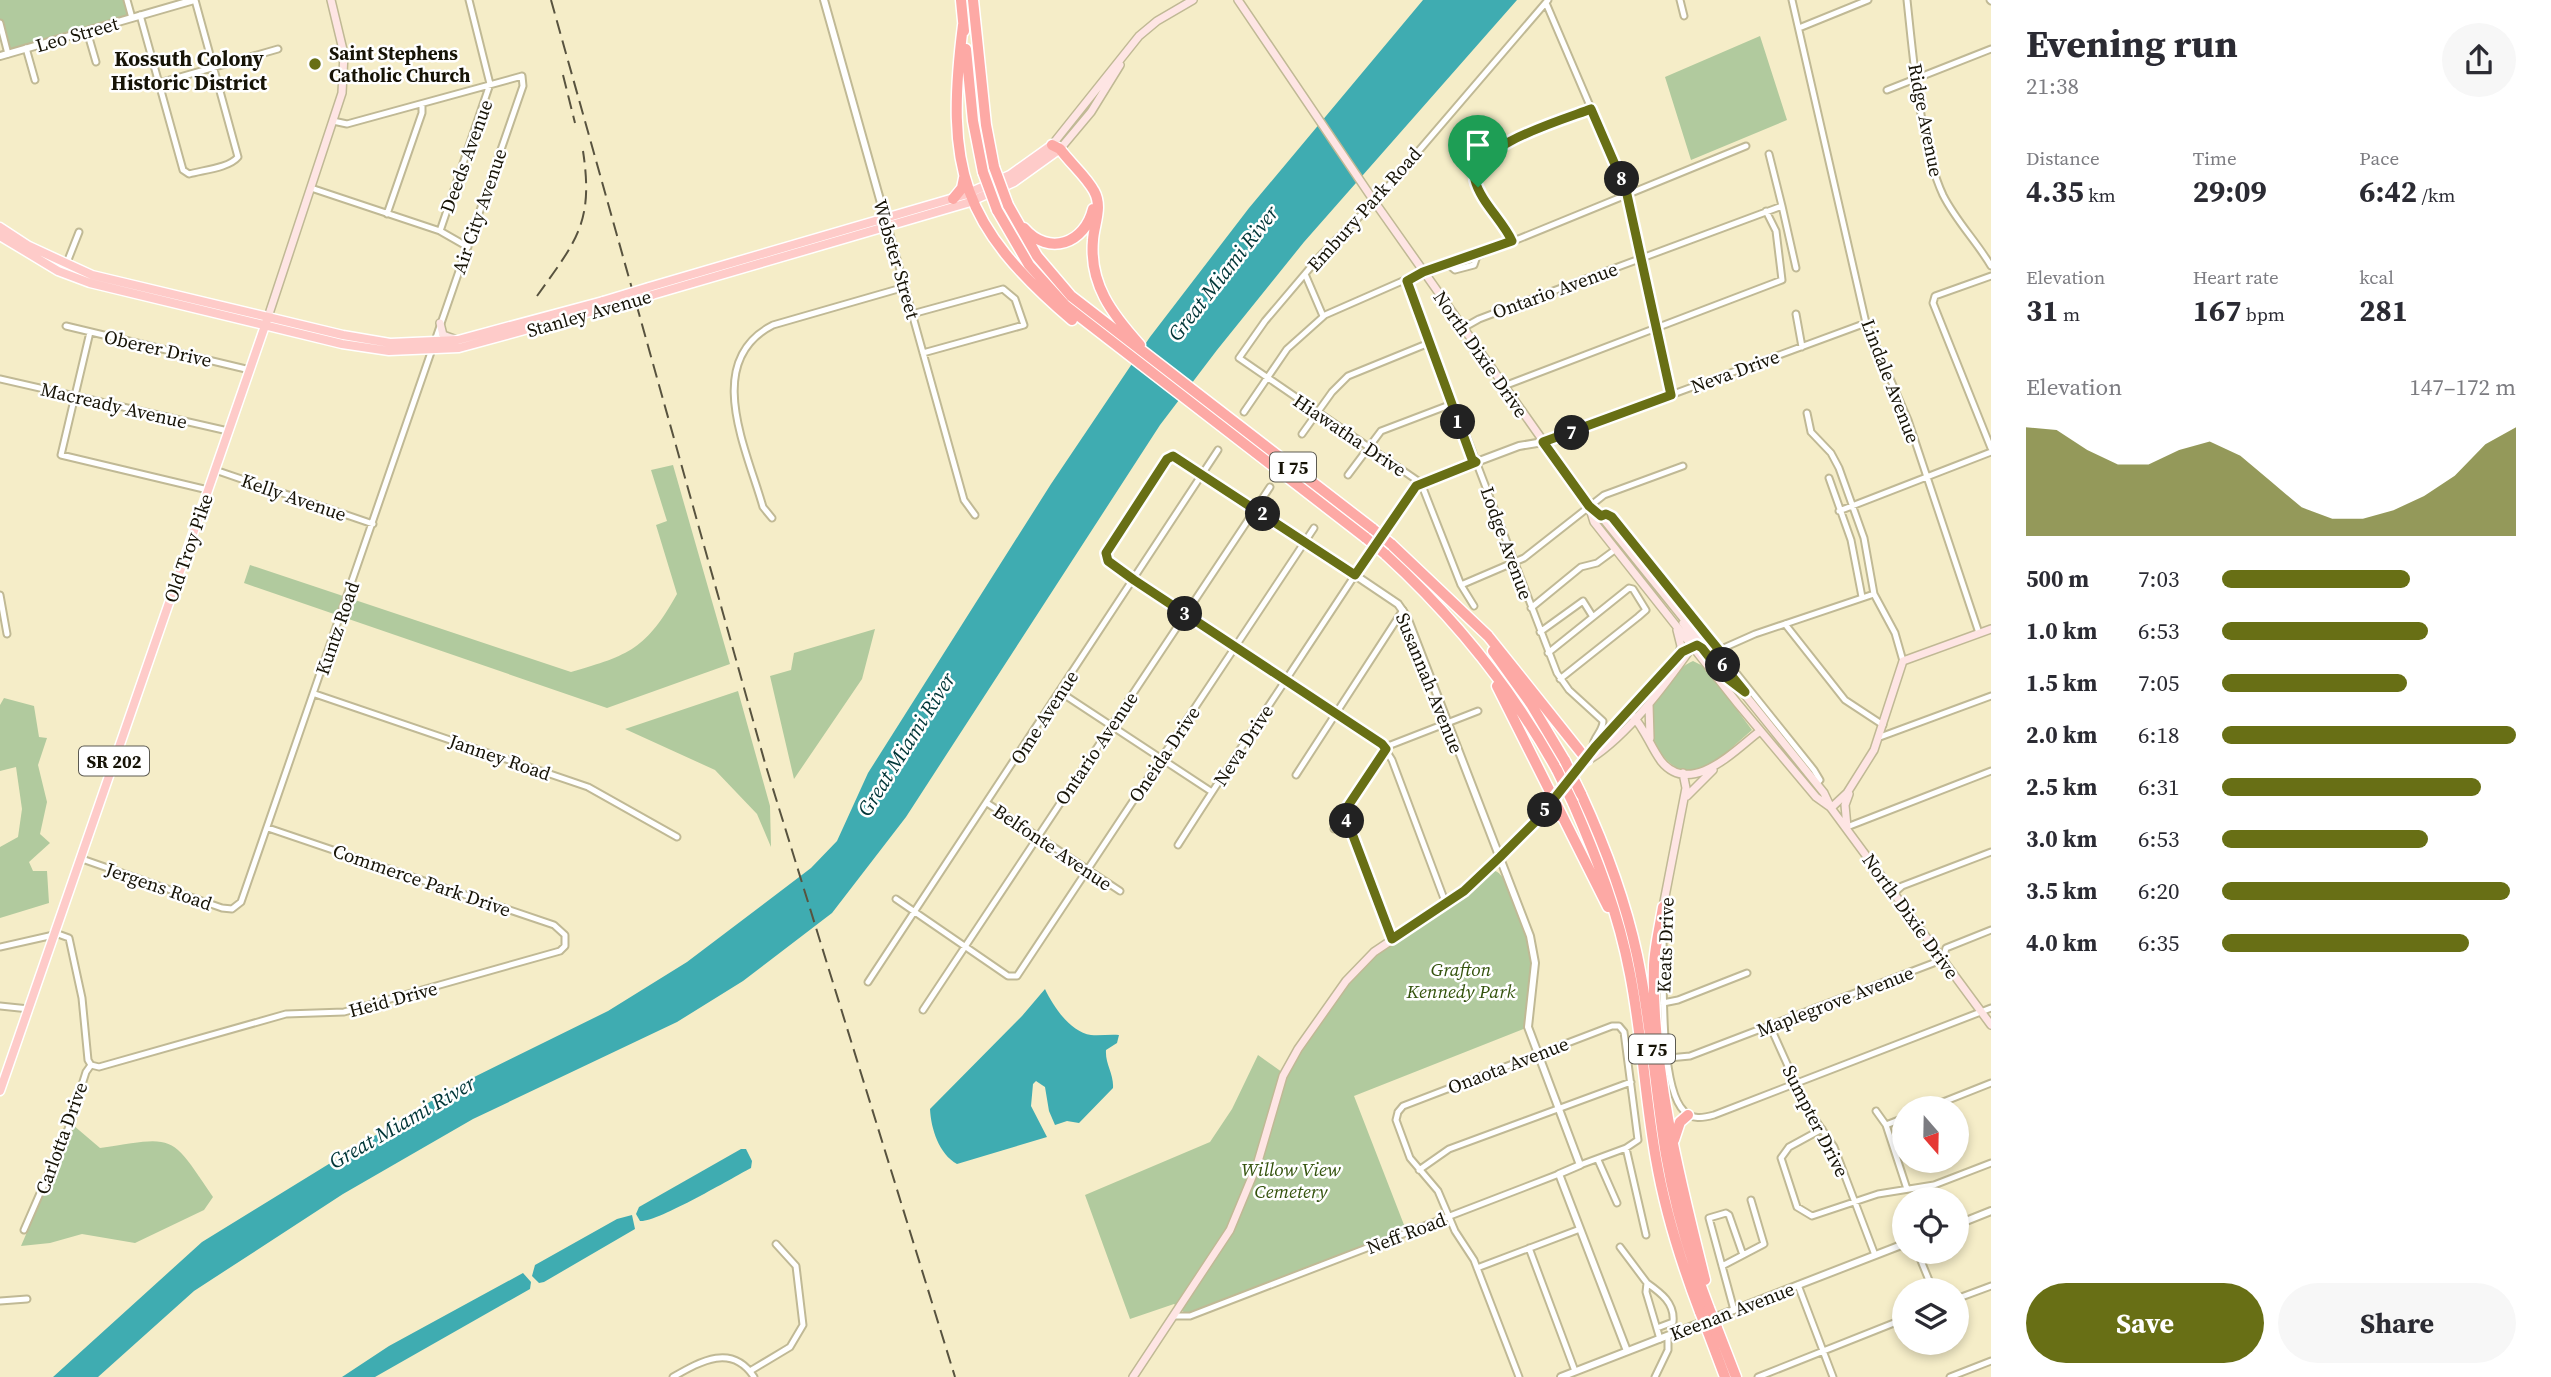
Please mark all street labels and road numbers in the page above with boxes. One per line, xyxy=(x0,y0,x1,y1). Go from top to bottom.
street label: Leo Street xyxy=(33,10,122,58)
street label: Ridge Avenue xyxy=(1902,61,1950,179)
street label: Deeds Avenue xyxy=(433,96,499,216)
street label: Embury Park Road xyxy=(1301,141,1427,277)
street label: Air City Avenue xyxy=(445,145,513,277)
street label: Webster Street xyxy=(868,196,927,323)
street label: Ontario Avenue xyxy=(1489,255,1621,325)
street label: Stanley Avenue xyxy=(524,283,654,343)
street label: North Dixie Drive xyxy=(1428,285,1534,423)
street label: Lindale Avenue xyxy=(1855,315,1927,447)
street label: Oberer Drive xyxy=(102,323,214,373)
street label: Neva Drive xyxy=(1687,343,1783,399)
street label: Macready Avenue xyxy=(38,375,190,435)
street label: Hiawatha Drive xyxy=(1288,388,1412,482)
road number: I 75 xyxy=(1270,452,1316,481)
street label: Kelly Avenue xyxy=(238,467,350,527)
street label: Lodge Avenue xyxy=(1475,483,1539,603)
street label: Old Troy Pike xyxy=(157,490,219,606)
street label: Kuntz Road xyxy=(309,578,365,678)
street label: Susannah Avenue xyxy=(1390,609,1470,757)
street label: Ome Avenue xyxy=(1004,665,1084,769)
street label: Ontario Avenue xyxy=(1048,686,1144,810)
street label: Neva Drive xyxy=(1207,699,1279,791)
street label: Oneida Drive xyxy=(1122,701,1206,807)
street label: Janney Road xyxy=(445,727,555,787)
road number: SR 202 xyxy=(79,746,149,776)
street label: Belfonte Avenue xyxy=(988,798,1118,896)
street label: Commerce Park Drive xyxy=(329,837,515,923)
street label: North Dixie Drive xyxy=(1857,848,1965,984)
street label: Jergens Road xyxy=(101,855,216,916)
street label: Keats Drive xyxy=(1650,897,1680,993)
street label: Maplegrove Avenue xyxy=(1753,959,1917,1043)
street label: Heid Drive xyxy=(346,975,440,1023)
street label: Onaota Avenue xyxy=(1444,1030,1572,1100)
road number: I 75 xyxy=(1629,1034,1675,1064)
street label: Sumpter Drive xyxy=(1777,1061,1855,1181)
street label: Carlotta Drive xyxy=(29,1078,93,1198)
street label: Neff Road xyxy=(1362,1206,1450,1260)
street label: Keenan Avenue xyxy=(1666,1275,1798,1347)

